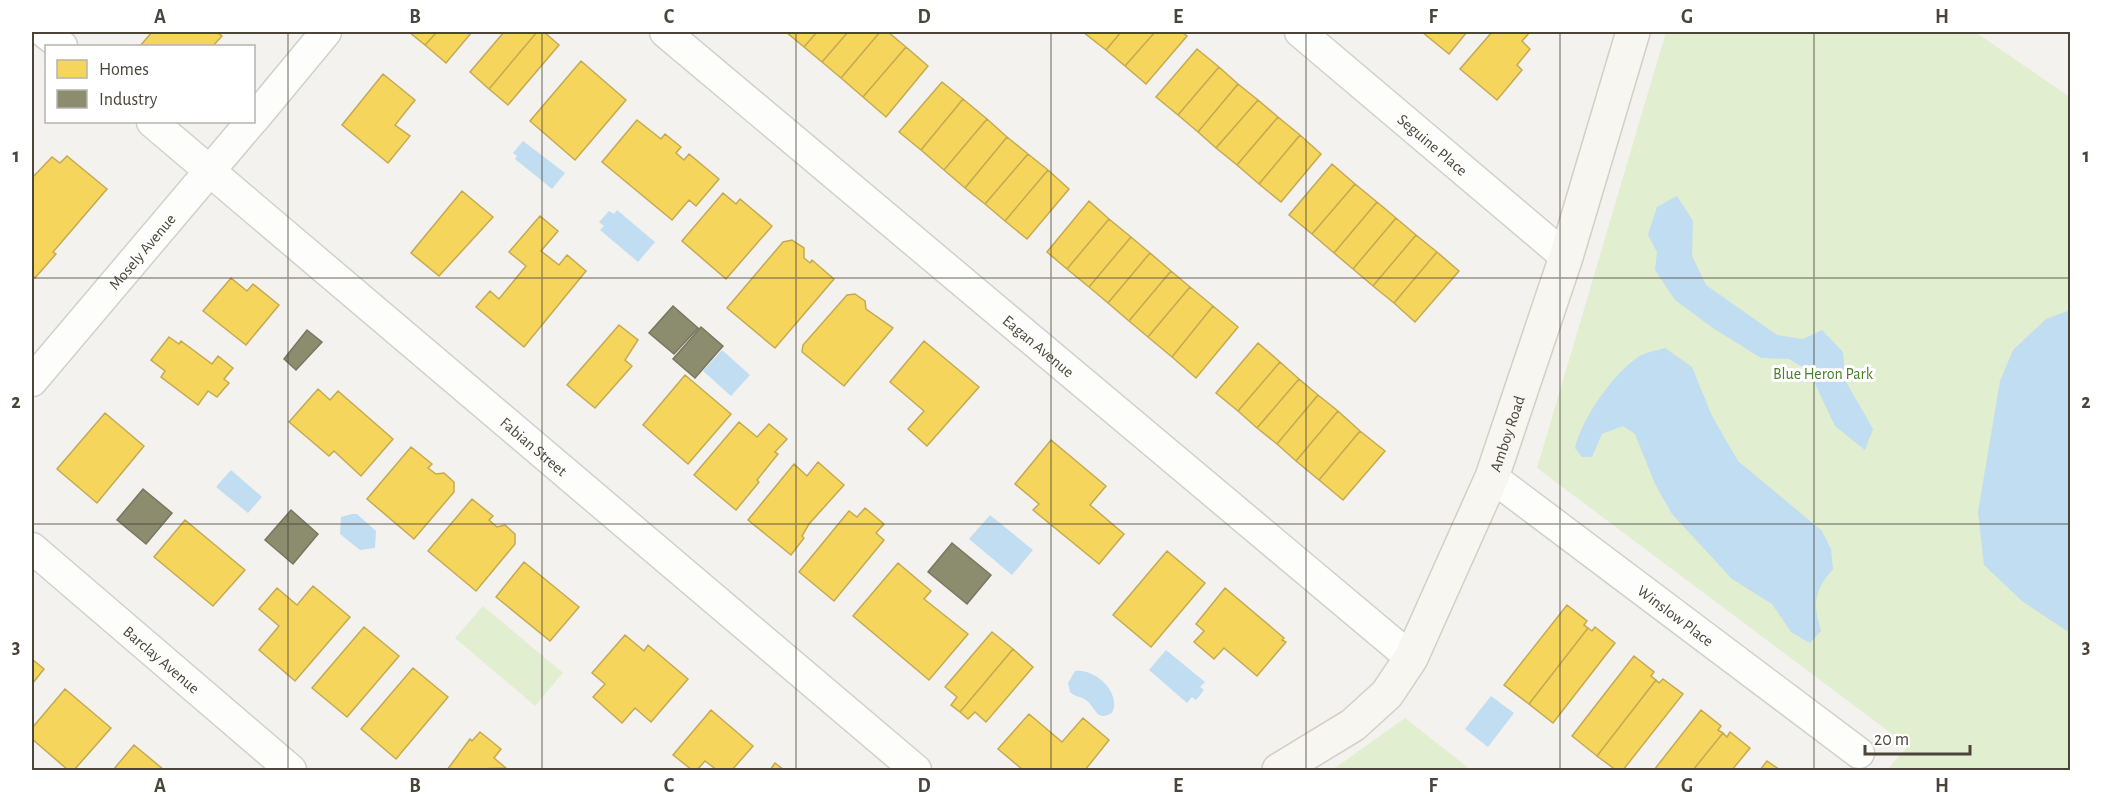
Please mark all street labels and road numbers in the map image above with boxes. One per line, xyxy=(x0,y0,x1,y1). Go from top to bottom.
street label: Seguine Place xyxy=(1394,111,1470,179)
street label: Mosely Avenue xyxy=(106,211,179,293)
street label: Eagan Avenue xyxy=(1000,312,1077,381)
street label: Amboy Road xyxy=(1487,394,1528,474)
street label: Fabian Street xyxy=(497,414,570,479)
street label: Winslow Place xyxy=(1634,582,1716,650)
street label: Barclay Avenue xyxy=(120,623,202,697)

